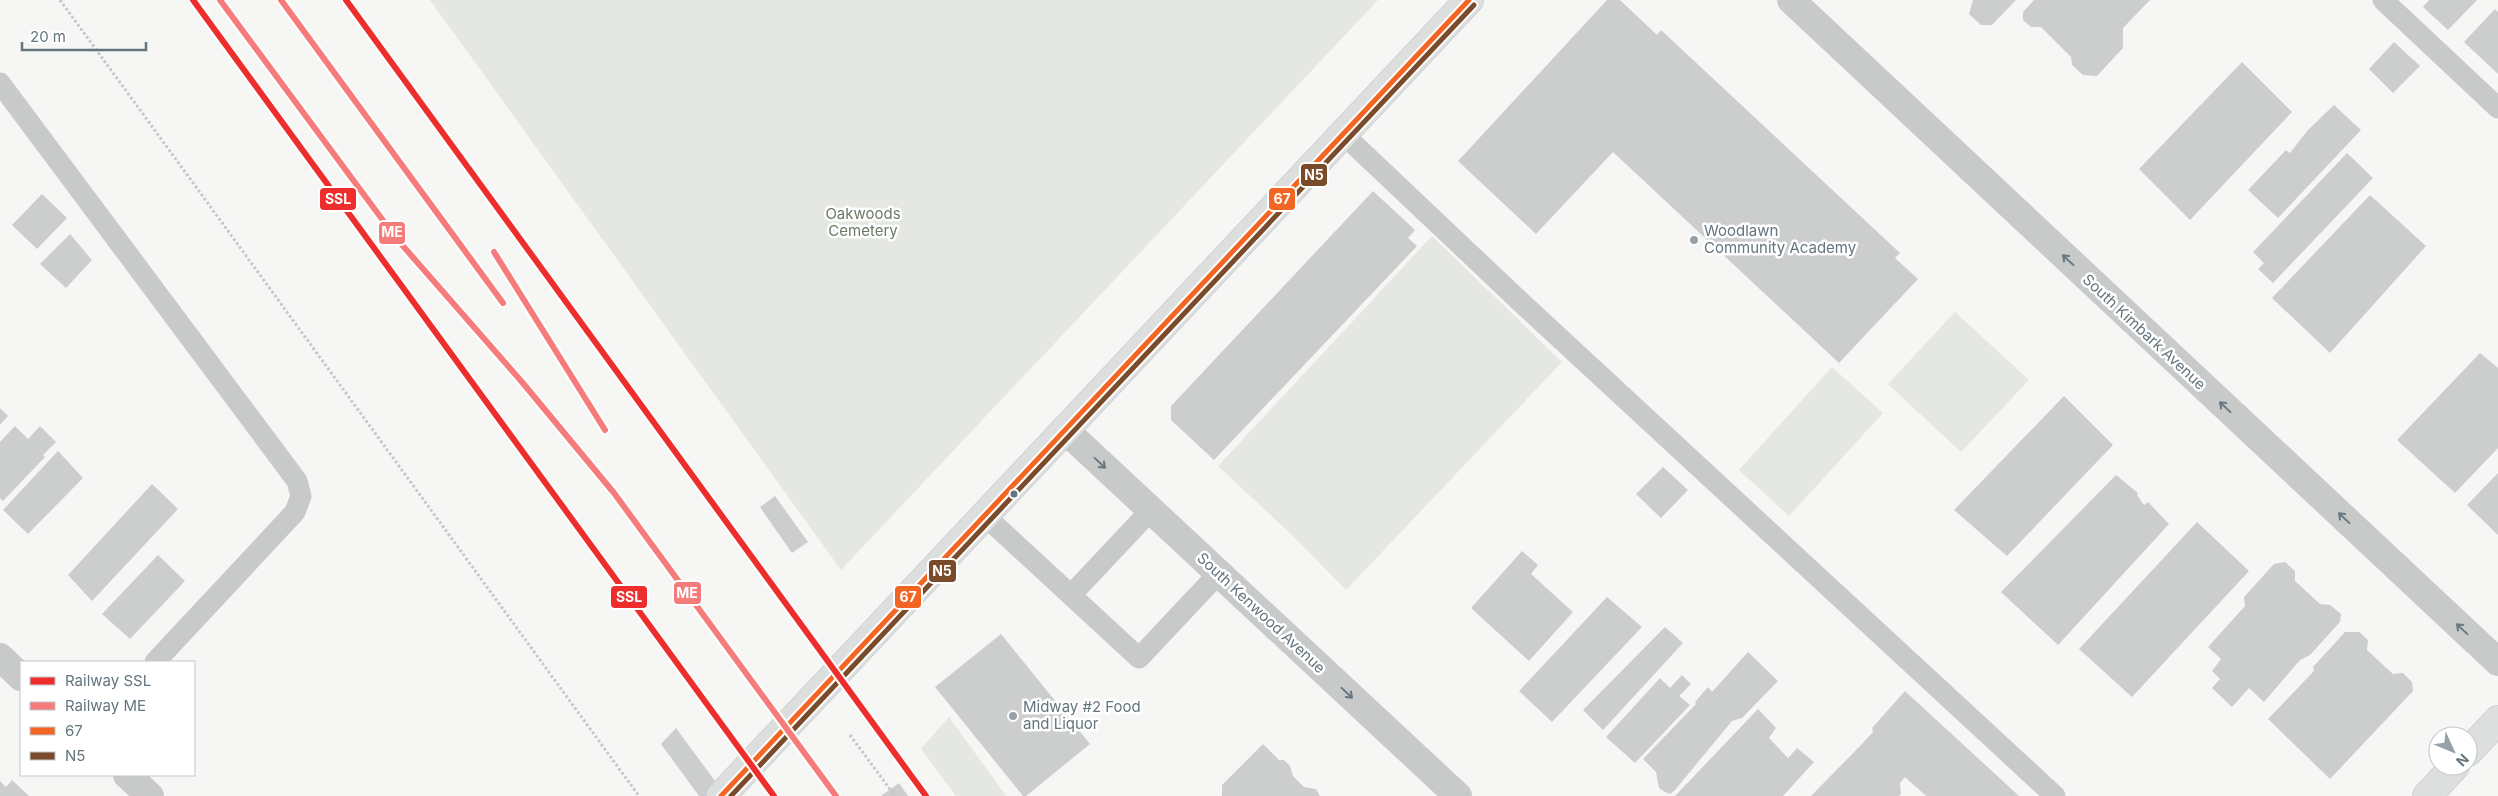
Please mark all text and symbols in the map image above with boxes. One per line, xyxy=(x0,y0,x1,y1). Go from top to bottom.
scale bar xyxy=(22,20,146,52)
text: 20 m xyxy=(30,27,66,46)
line badge: N5 xyxy=(1300,163,1328,187)
text: N5 xyxy=(1304,166,1324,183)
line badge: SSL xyxy=(319,187,357,211)
line badge: 67 xyxy=(1268,187,1296,211)
text: SSL xyxy=(325,190,351,207)
text: 67 xyxy=(1273,190,1291,207)
park label: Oakwoods Cemetery xyxy=(825,204,901,240)
line badge: ME xyxy=(378,221,406,245)
place label: Woodlawn Community Academy xyxy=(1704,221,1857,257)
text: ME xyxy=(381,223,403,240)
marker: Woodlawn Community Academy xyxy=(1688,234,1700,246)
one-way arrow xyxy=(2061,254,2074,266)
street label: South Kimbark Avenue xyxy=(2079,270,2210,394)
one-way arrow xyxy=(2219,401,2231,413)
one-way arrow xyxy=(1094,457,1107,469)
unlabelled marker xyxy=(1009,489,1019,499)
one-way arrow xyxy=(2337,512,2350,524)
street label: South Kenwood Avenue xyxy=(1193,548,1329,677)
line badge: N5 xyxy=(928,559,957,583)
text: N5 xyxy=(932,562,952,579)
line badge: ME xyxy=(673,581,702,605)
text: ME xyxy=(676,584,698,601)
line badge: SSL xyxy=(610,585,648,609)
line badge: 67 xyxy=(894,585,922,609)
text: SSL xyxy=(616,588,642,605)
text: 67 xyxy=(899,588,917,605)
one-way arrow xyxy=(2456,623,2469,635)
legend xyxy=(20,661,195,776)
text: Railway SSL xyxy=(65,671,151,690)
one-way arrow xyxy=(1341,687,1354,699)
text: Railway ME xyxy=(65,696,146,715)
place label: Midway #2 Food and Liquor xyxy=(1023,697,1141,733)
marker: Midway #2 Food and Liquor xyxy=(1007,710,1019,722)
text: 67 xyxy=(65,721,83,740)
north arrow xyxy=(2428,726,2478,776)
text: N5 xyxy=(65,746,85,765)
text: N xyxy=(2453,751,2473,770)

